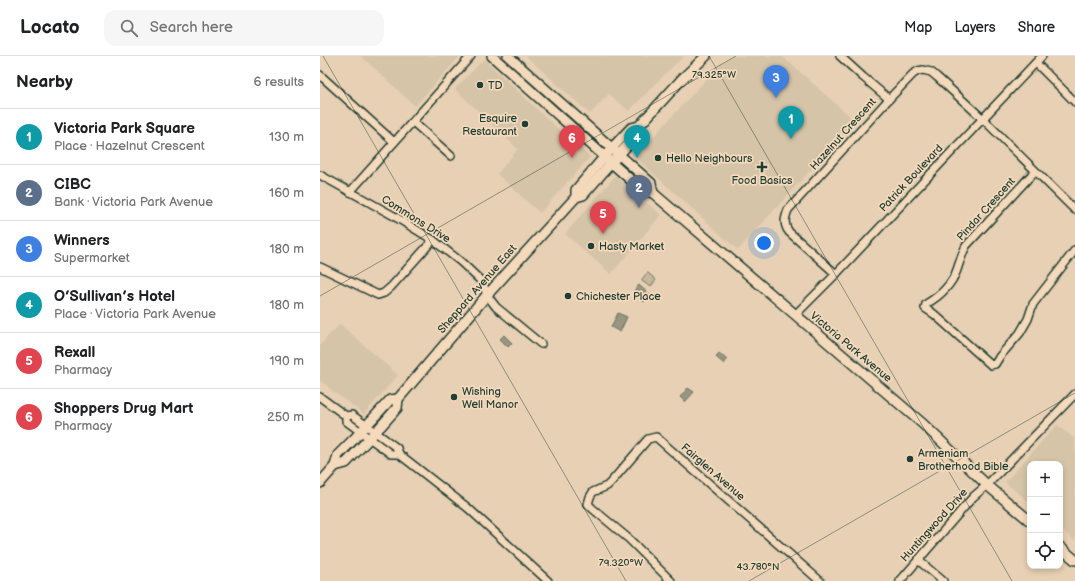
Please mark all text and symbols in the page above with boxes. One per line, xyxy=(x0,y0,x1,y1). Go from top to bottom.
search box xyxy=(104,10,384,46)
text: Locato xyxy=(20,16,80,39)
icon: search xyxy=(118,17,140,39)
text: Search here xyxy=(150,18,233,37)
text: Map xyxy=(904,19,932,36)
text: Layers xyxy=(954,19,996,36)
text: Share xyxy=(1018,19,1055,36)
pin: 3 xyxy=(763,65,789,98)
text: 79.325°W xyxy=(692,69,736,81)
text: Nearby xyxy=(16,72,73,92)
text: 6 results xyxy=(254,74,304,90)
place label: TD xyxy=(488,79,503,92)
marker: TD xyxy=(475,80,485,90)
street label: Hazelnut Crescent xyxy=(807,95,879,173)
pin: 1 xyxy=(778,106,804,139)
place label: Esquire Restaurant xyxy=(462,112,518,138)
text: Victoria Park Square xyxy=(54,119,195,138)
marker: Esquire Restaurant xyxy=(520,119,530,129)
pin: 6 xyxy=(559,125,585,158)
pin: 4 xyxy=(624,125,650,158)
text: 1 xyxy=(26,129,32,145)
text: 130 m xyxy=(269,129,304,145)
text: Place · Hazelnut Crescent xyxy=(54,138,205,154)
street label: Patrick Boulevard xyxy=(877,142,945,214)
place label: Hello Neighbours xyxy=(666,152,753,165)
marker: Hello Neighbours xyxy=(653,153,663,163)
marker: Food Basics xyxy=(757,162,767,172)
place label: Food Basics xyxy=(731,174,793,187)
street label: Pindar Crescent xyxy=(954,174,1018,243)
text: CIBC xyxy=(54,175,91,194)
pin: 2 xyxy=(626,175,652,208)
text: 2 xyxy=(25,185,33,201)
text: 160 m xyxy=(269,185,304,201)
street label: Commons Drive xyxy=(379,193,453,246)
text: Bank · Victoria Park Avenue xyxy=(54,194,213,210)
pin: 5 xyxy=(590,201,616,234)
text: Winners xyxy=(54,231,110,250)
your location xyxy=(754,233,774,253)
place label: Hasty Market xyxy=(599,240,665,253)
text: 3 xyxy=(25,241,33,257)
text: 180 m xyxy=(269,241,304,257)
street label: Sheppard Avenue East xyxy=(435,241,520,336)
marker: Hasty Market xyxy=(586,241,596,251)
text: Supermarket xyxy=(54,250,130,266)
text: O’Sullivan’s Hotel xyxy=(54,287,175,306)
place label: Chichester Place xyxy=(576,290,661,303)
marker: Chichester Place xyxy=(563,291,573,301)
text: 4 xyxy=(25,297,33,313)
text: 180 m xyxy=(269,297,304,313)
text: Place · Victoria Park Avenue xyxy=(54,306,216,322)
street label: Victoria Park Avenue xyxy=(808,309,895,385)
text: Rexall xyxy=(54,343,95,362)
text: 5 xyxy=(25,353,33,369)
text: 190 m xyxy=(270,353,304,369)
text: Pharmacy xyxy=(54,362,112,378)
place label: Wishing Well Manor xyxy=(462,385,519,411)
marker: Wishing Well Manor xyxy=(449,392,459,402)
text: Shoppers Drug Mart xyxy=(54,399,193,418)
text: 6 xyxy=(25,409,33,425)
text: 250 m xyxy=(267,409,304,425)
text: Pharmacy xyxy=(54,418,112,434)
street label: Fairglen Avenue xyxy=(679,441,748,503)
place label: Armeniam Brotherhood Bible xyxy=(918,447,1009,473)
marker: Armeniam Brotherhood Bible xyxy=(905,454,915,464)
map controls xyxy=(1027,461,1063,569)
button: + xyxy=(1027,461,1063,497)
street label: Huntingwood Drive xyxy=(898,485,971,564)
button: − xyxy=(1027,497,1063,533)
button: locate xyxy=(1027,533,1063,569)
text: 79.320°W xyxy=(599,557,643,569)
text: 43.780°N xyxy=(737,561,779,573)

